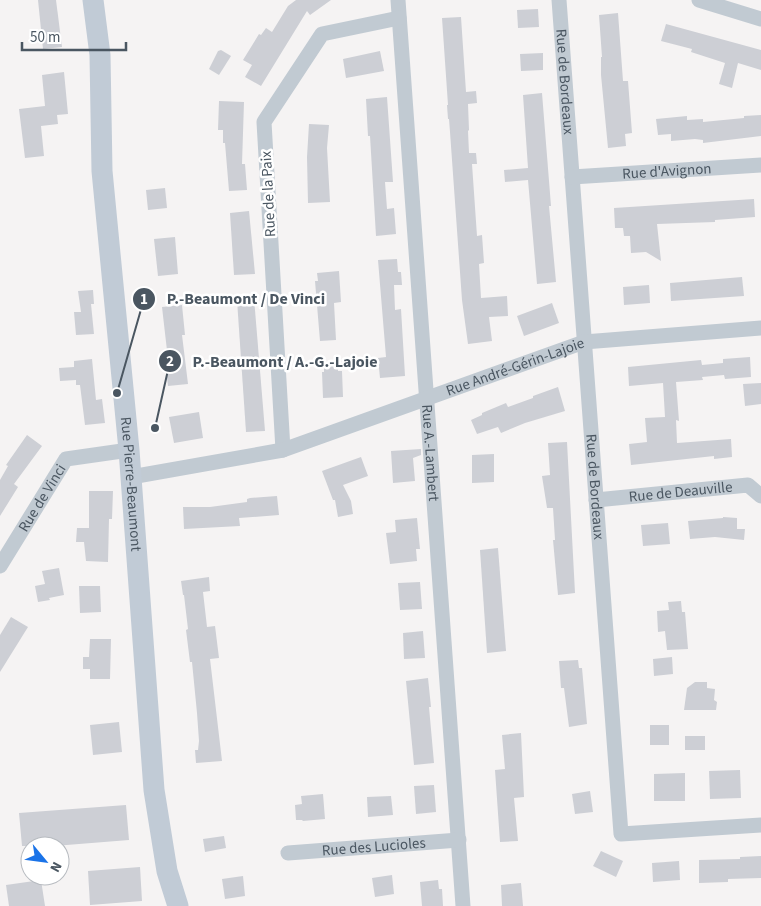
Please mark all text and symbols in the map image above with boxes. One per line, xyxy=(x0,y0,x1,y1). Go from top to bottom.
scale bar xyxy=(22,20,126,52)
text: 50 m xyxy=(30,27,60,48)
street label: Rue de Bordeaux xyxy=(550,28,579,136)
street label: Rue de la Paix xyxy=(256,150,281,238)
street label: Rue d'Avignon xyxy=(622,158,712,185)
callout: P.-Beaumont / De Vinci xyxy=(131,283,335,314)
text: P.-Beaumont / De Vinci xyxy=(167,288,325,310)
text: 1 xyxy=(140,289,148,310)
street label: Rue André-Gérin-Lajoie xyxy=(443,333,587,402)
callout: P.-Beaumont / A.-G.-Lajoie xyxy=(157,346,387,377)
text: 2 xyxy=(166,351,174,372)
text: P.-Beaumont / A.-G.-Lajoie xyxy=(193,351,377,373)
street label: Rue A.-Lambert xyxy=(416,404,444,502)
street label: Rue Pierre-Beaumont xyxy=(115,416,146,552)
street label: Rue de Bordeaux xyxy=(580,433,609,541)
street label: Rue de Vinci xyxy=(13,460,71,536)
street label: Rue de Deauville xyxy=(628,477,733,508)
street label: Rue des Lucioles xyxy=(321,833,426,861)
north arrow xyxy=(20,836,70,886)
text: N xyxy=(44,858,66,876)

